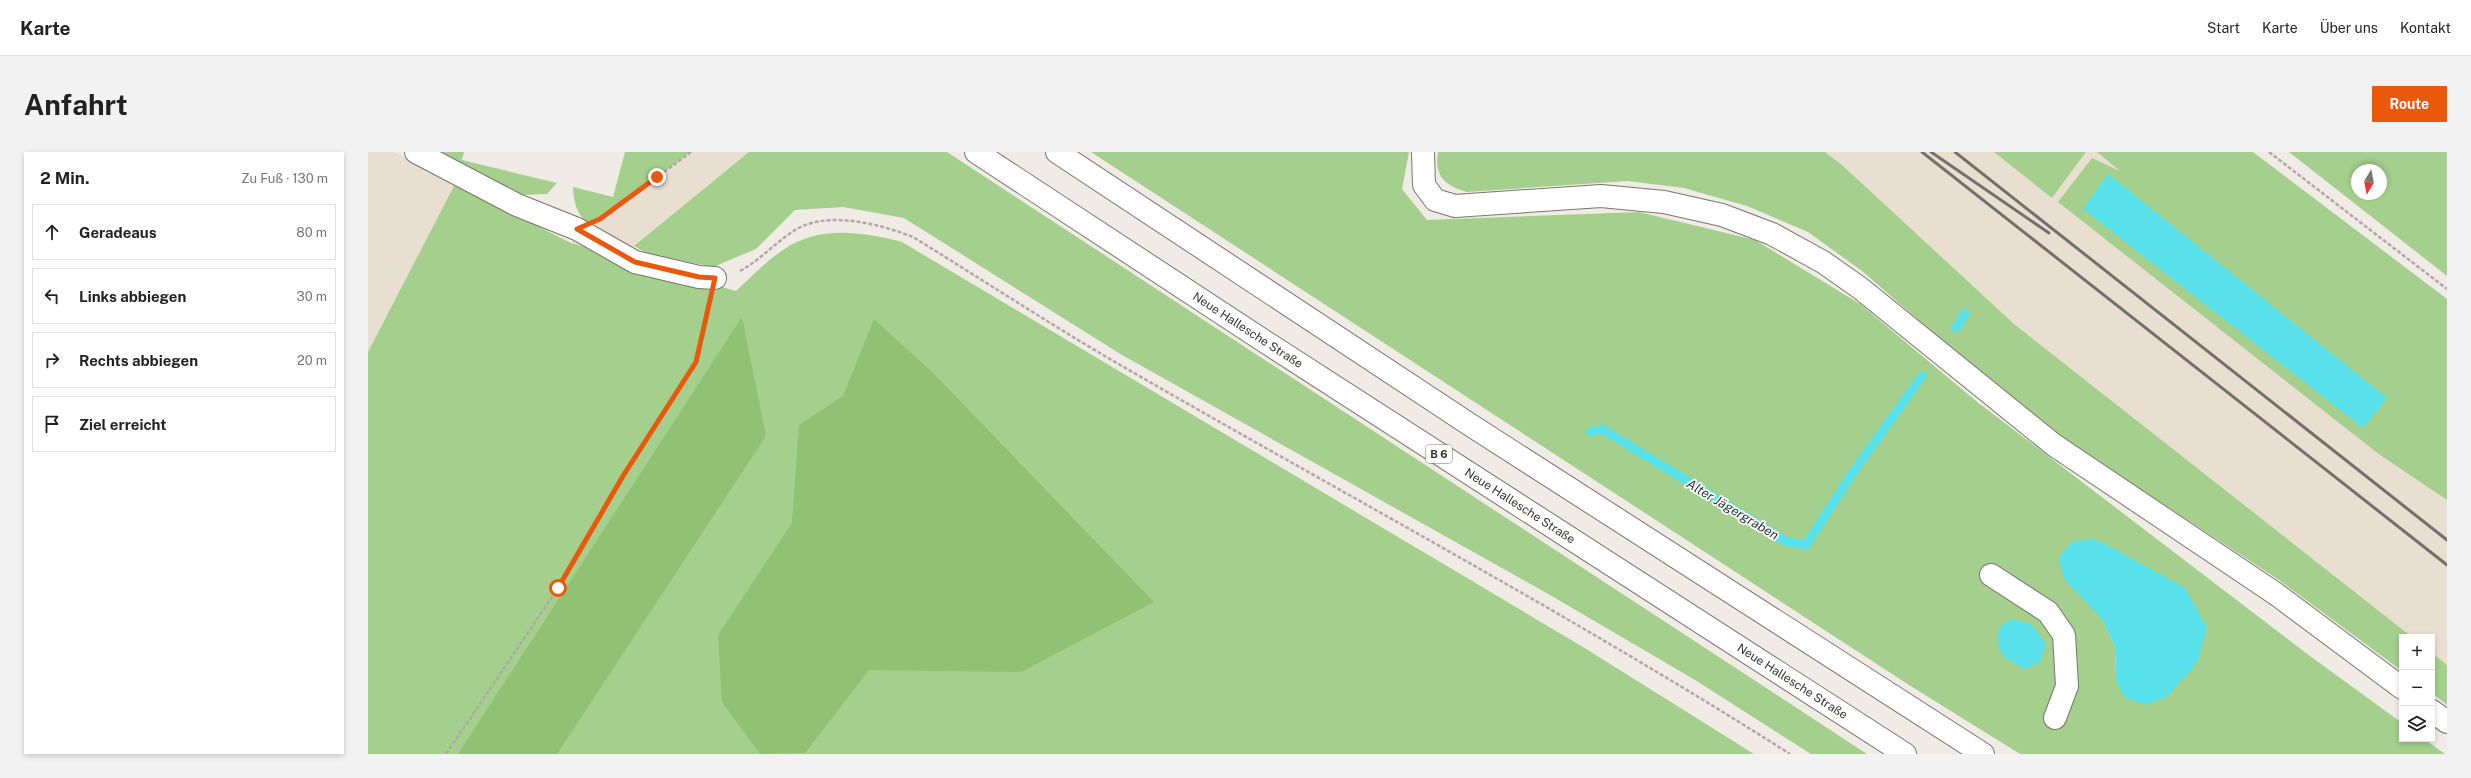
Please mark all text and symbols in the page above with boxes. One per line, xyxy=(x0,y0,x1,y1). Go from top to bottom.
text: Karte xyxy=(20,17,70,39)
text: Start xyxy=(2207,20,2240,36)
text: Karte xyxy=(2262,20,2298,36)
text: Über uns xyxy=(2320,20,2378,36)
text: Kontakt xyxy=(2400,20,2451,36)
button: Route xyxy=(2372,86,2447,122)
text: Anfahrt xyxy=(24,88,128,121)
north arrow xyxy=(2351,164,2387,200)
text: 2 Min. xyxy=(40,168,89,188)
route end xyxy=(648,168,666,186)
text: Zu Fuß · 130 m xyxy=(241,171,328,186)
icon: ahead xyxy=(41,221,63,243)
text: Geradeaus xyxy=(79,224,157,241)
text: 80 m xyxy=(296,225,327,240)
icon: left xyxy=(41,285,63,307)
text: Links abbiegen xyxy=(79,288,186,305)
text: 30 m xyxy=(297,289,327,304)
street label: Neue Hallesche Straße xyxy=(1190,289,1306,371)
icon: right xyxy=(41,349,63,371)
text: Rechts abbiegen xyxy=(79,352,198,369)
text: 20 m xyxy=(297,353,327,368)
icon: arrive xyxy=(41,413,63,435)
text: Ziel erreicht xyxy=(79,416,166,433)
road number: B 6 xyxy=(1426,445,1452,463)
street label: Neue Hallesche Straße xyxy=(1462,465,1578,547)
water label: Alter Jägergraben xyxy=(1684,476,1781,543)
route start xyxy=(549,579,567,597)
map controls xyxy=(2399,634,2435,742)
button: + xyxy=(2399,634,2435,670)
street label: Neue Hallesche Straße xyxy=(1735,641,1850,722)
button: − xyxy=(2399,670,2435,706)
button: layers xyxy=(2399,706,2435,742)

